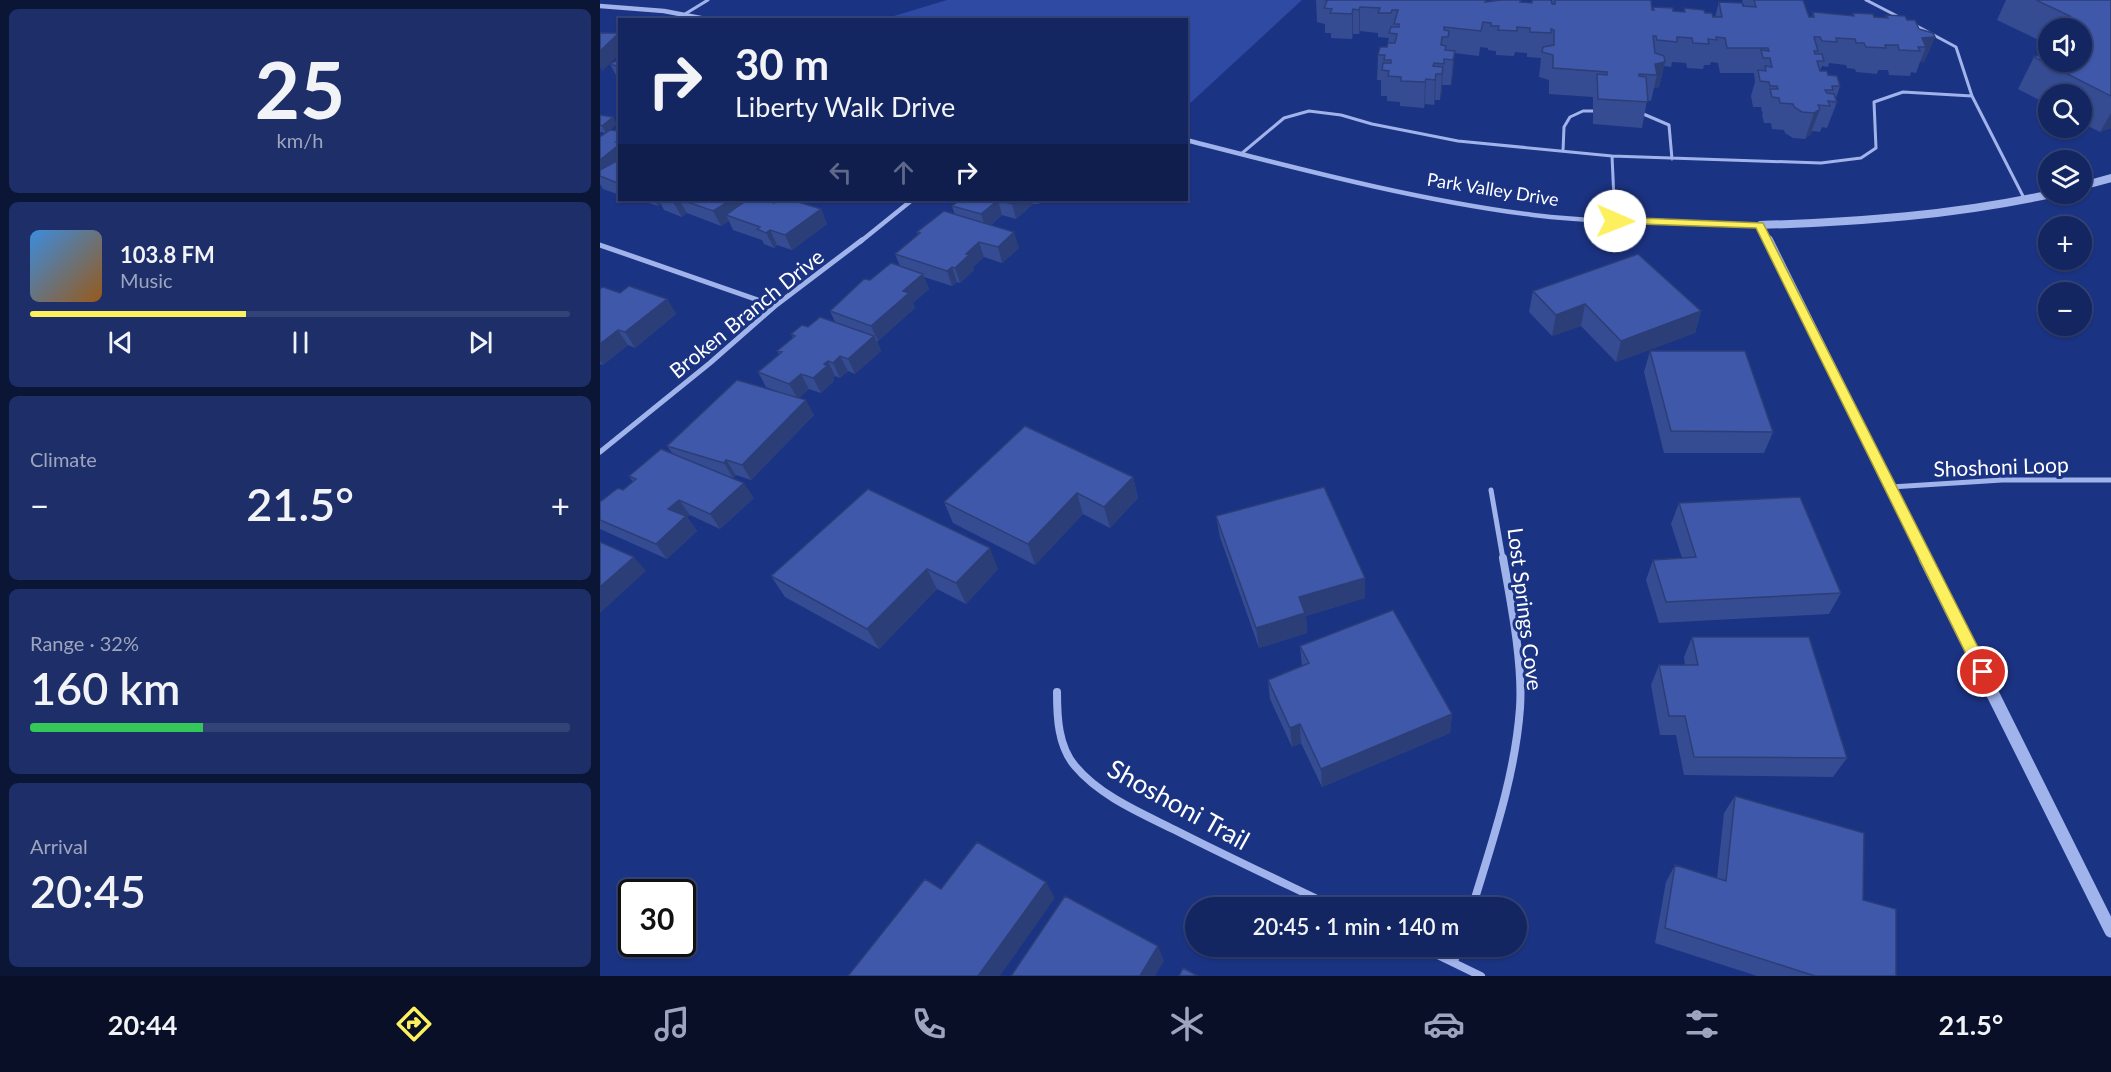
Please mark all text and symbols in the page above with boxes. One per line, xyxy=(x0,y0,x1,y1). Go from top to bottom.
map controls xyxy=(2038,18,2092,336)
button: sound xyxy=(2038,18,2092,72)
text: 30 m xyxy=(735,39,829,89)
text: 25 xyxy=(255,42,345,136)
icon: right xyxy=(636,42,714,120)
button: search xyxy=(2038,84,2092,138)
text: Liberty Walk Drive xyxy=(735,90,955,123)
text: km/h xyxy=(277,128,323,152)
button: layers xyxy=(2038,150,2092,204)
icon: left xyxy=(824,156,857,189)
icon: ahead xyxy=(887,156,920,189)
icon: right xyxy=(950,156,983,189)
street label: Park Valley Drive xyxy=(1426,168,1560,210)
position arrow xyxy=(1583,189,1647,253)
button: + xyxy=(2038,216,2092,270)
text: 103.8 FM xyxy=(120,241,215,268)
street label: Broken Branch Drive xyxy=(664,243,828,383)
text: Music xyxy=(120,268,173,292)
button: − xyxy=(2038,282,2092,336)
icon: previous xyxy=(104,326,137,359)
icon: pause xyxy=(284,326,317,359)
icon: next xyxy=(464,326,497,359)
text: Climate xyxy=(30,447,97,471)
street label: Shoshoni Loop xyxy=(1933,451,2069,481)
text: 21.5° xyxy=(246,477,354,531)
text: − xyxy=(30,485,49,525)
text: + xyxy=(551,485,570,525)
street label: Lost Springs Cove xyxy=(1504,526,1548,692)
text: Range · 32% xyxy=(30,631,139,655)
pin xyxy=(1957,646,2008,697)
icon: arrive xyxy=(1966,655,1999,688)
text: 160 km xyxy=(30,661,180,715)
street label: Shoshoni Trail xyxy=(1102,752,1256,856)
text: Arrival xyxy=(30,834,88,858)
text: 20:45 xyxy=(30,864,146,918)
speed limit sign: 30 xyxy=(618,879,696,957)
text: 20:45 · 1 min · 140 m xyxy=(1253,913,1459,940)
icon: directions xyxy=(393,1003,435,1045)
icon: music xyxy=(651,1003,693,1045)
icon: phone xyxy=(908,1003,950,1045)
icon: climate xyxy=(1166,1003,1208,1045)
icon: car xyxy=(1423,1003,1465,1045)
icon: filters xyxy=(1681,1003,1723,1045)
text: 20:44 xyxy=(108,1008,177,1041)
text: 21.5° xyxy=(1939,1008,2003,1041)

